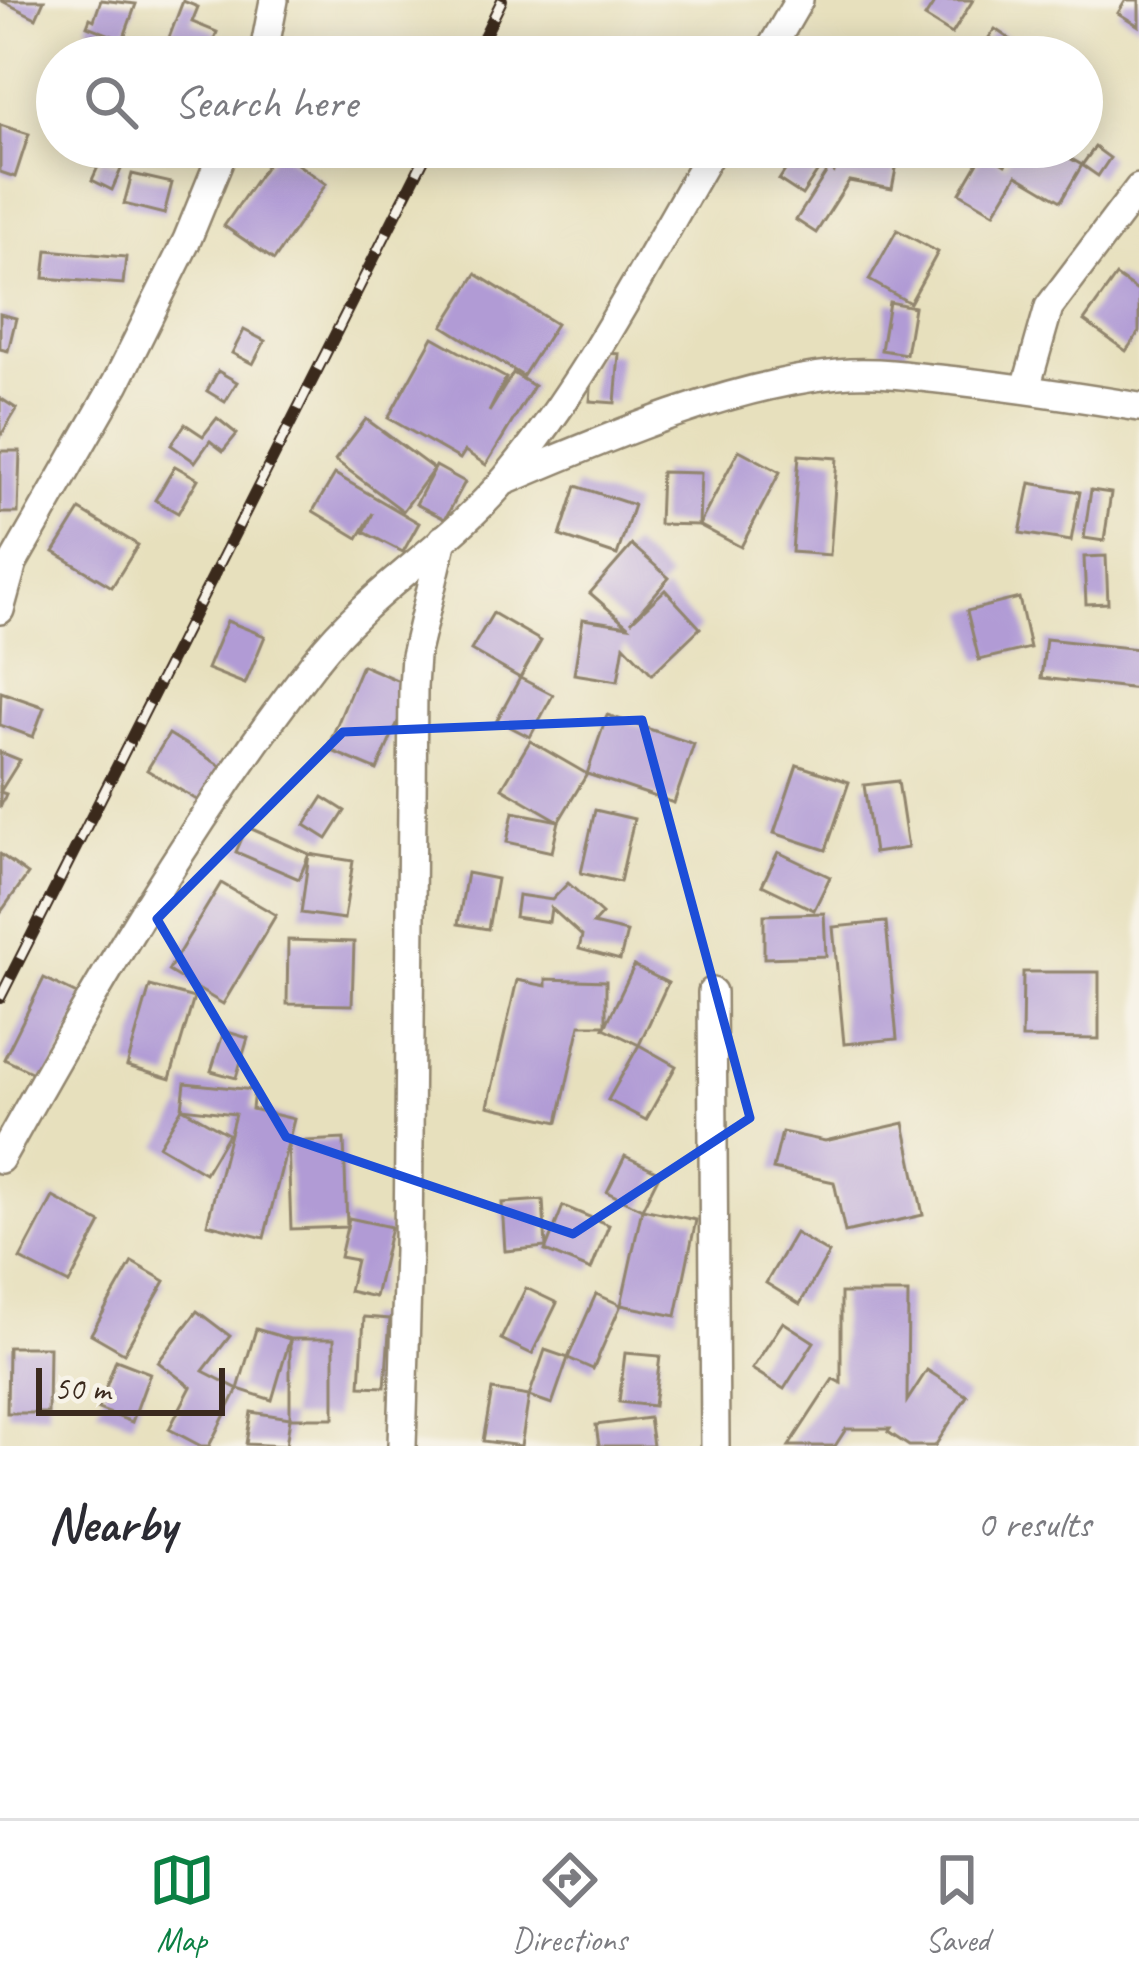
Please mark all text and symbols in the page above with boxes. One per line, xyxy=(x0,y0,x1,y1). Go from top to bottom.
search box xyxy=(36,36,1103,168)
icon: search xyxy=(78,69,144,135)
text: Search here xyxy=(174,74,357,131)
scale bar xyxy=(36,1362,225,1415)
text: 50 m xyxy=(54,1368,110,1410)
text: Nearby xyxy=(48,1492,176,1556)
text: 0 results xyxy=(977,1500,1091,1549)
tab: Map xyxy=(149,1847,215,1961)
tab: Directions xyxy=(512,1847,627,1961)
tab: Saved xyxy=(924,1847,990,1961)

